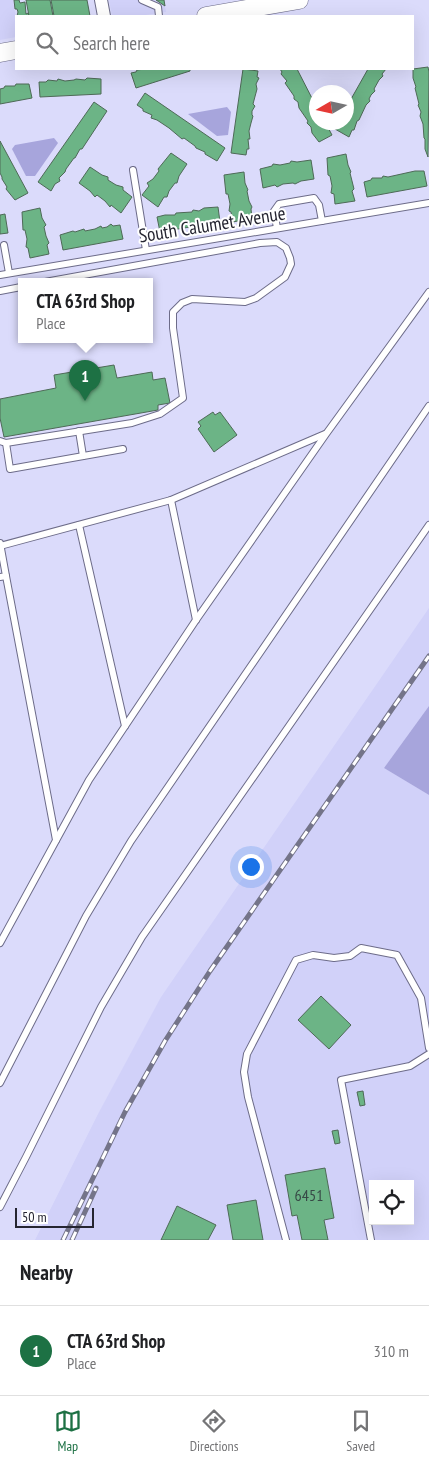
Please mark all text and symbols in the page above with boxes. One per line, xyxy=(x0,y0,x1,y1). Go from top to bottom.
search box xyxy=(15,15,414,70)
icon: search xyxy=(33,29,61,57)
text: Search here xyxy=(73,31,150,55)
north arrow xyxy=(309,85,354,130)
street label: South Calumet Avenue xyxy=(137,201,287,247)
popup xyxy=(18,278,153,343)
text: CTA 63rd Shop xyxy=(36,289,135,313)
text: Place xyxy=(36,313,66,333)
pin: 1 xyxy=(69,360,101,401)
your location xyxy=(238,854,264,880)
map controls xyxy=(369,1180,414,1225)
button: locate xyxy=(369,1180,414,1225)
house number: 6451 xyxy=(295,1185,323,1205)
scale bar xyxy=(15,1205,94,1228)
text: 50 m xyxy=(22,1208,47,1226)
text: Nearby xyxy=(20,1259,73,1286)
text: CTA 63rd Shop xyxy=(67,1329,165,1353)
text: 1 xyxy=(32,1341,40,1361)
text: 310 m xyxy=(374,1341,409,1361)
text: Place xyxy=(67,1353,96,1373)
tab: Map xyxy=(54,1407,82,1455)
tab: Directions xyxy=(190,1407,238,1455)
tab: Saved xyxy=(346,1407,375,1455)

